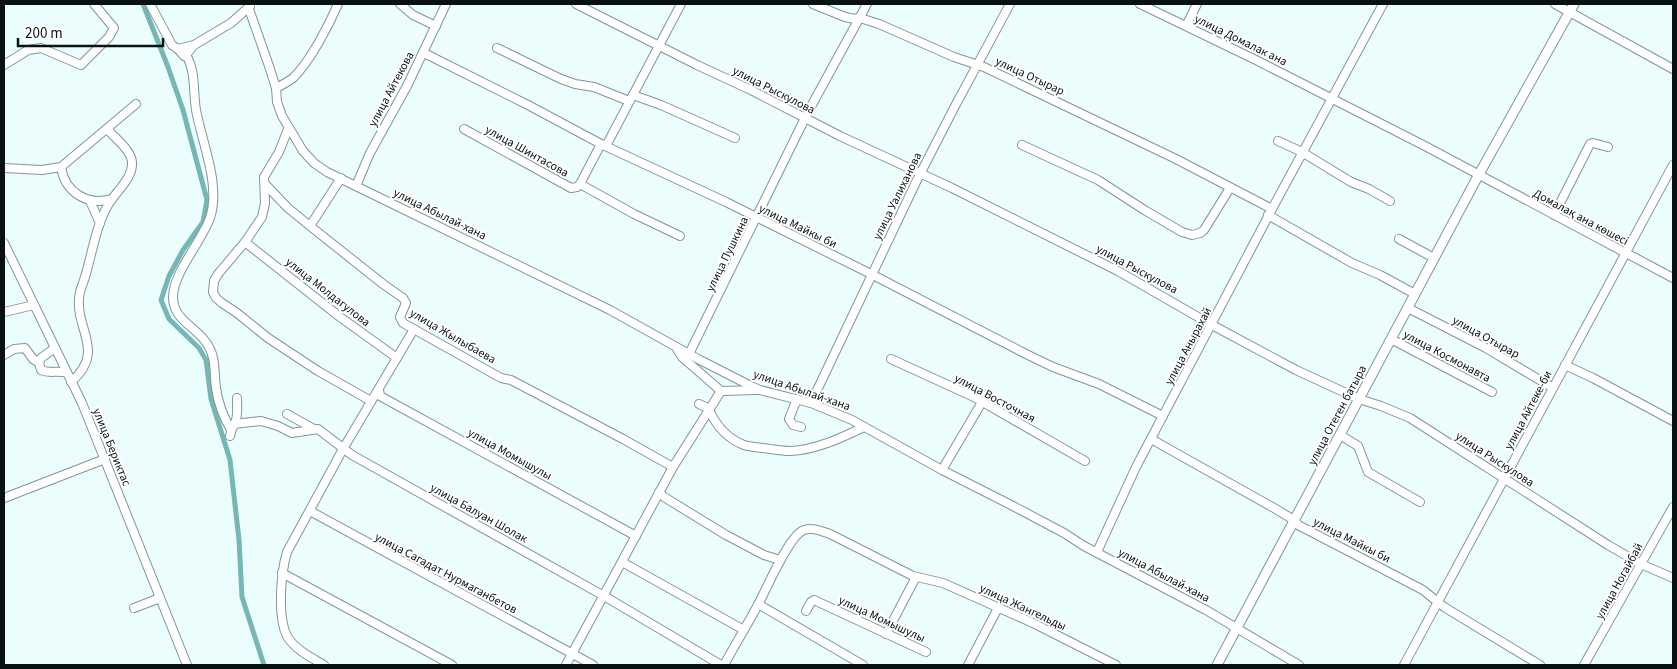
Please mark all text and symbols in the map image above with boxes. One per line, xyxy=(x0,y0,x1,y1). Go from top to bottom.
street label: улица Домалак ана xyxy=(1192,11,1290,70)
scale bar xyxy=(18,15,162,47)
text: 200 m xyxy=(25,23,63,44)
street label: улица Айтекова xyxy=(364,49,418,130)
street label: улица Отырар xyxy=(992,53,1068,100)
street label: улица Рыскулова xyxy=(730,62,818,119)
street label: улица Шинтасова xyxy=(482,121,572,181)
street label: улица Уалиханова xyxy=(869,150,926,243)
street label: улица Абылай-хана xyxy=(390,184,489,244)
street label: Домалақ ана көшесі xyxy=(1530,185,1632,250)
street label: улица Майкы би xyxy=(756,200,840,253)
street label: улица Пушкина xyxy=(702,214,753,295)
street label: улица Рыскулова xyxy=(1093,241,1181,298)
street label: улица Молдагулова xyxy=(282,254,374,331)
street label: улица Анырахай xyxy=(1161,304,1216,388)
street label: улица Жылыбаева xyxy=(407,305,499,368)
street label: улица Отырар xyxy=(1449,312,1523,363)
street label: улица Космонавта xyxy=(1400,326,1493,387)
street label: улица Отеген батыра xyxy=(1304,362,1371,468)
street label: улица Абылай-хана xyxy=(751,366,853,415)
street label: улица Айтеке-би xyxy=(1500,368,1556,453)
street label: улица Восточная xyxy=(951,370,1038,427)
street label: улица Бериктас xyxy=(88,406,135,489)
street label: улица Момышулы xyxy=(465,424,555,485)
street label: улица Рыскулова xyxy=(1452,428,1537,491)
street label: улица Балуан Шолак xyxy=(427,480,531,547)
street label: улица Майкы би xyxy=(1310,514,1394,567)
street label: улица Сагадат Нурмаганбетов xyxy=(372,529,520,618)
street label: улица Ногайбай xyxy=(1591,540,1647,622)
street label: улица Абылай-хана xyxy=(1115,544,1213,607)
street label: улица Жангельды xyxy=(977,580,1069,635)
street label: улица Момышулы xyxy=(836,592,928,647)

